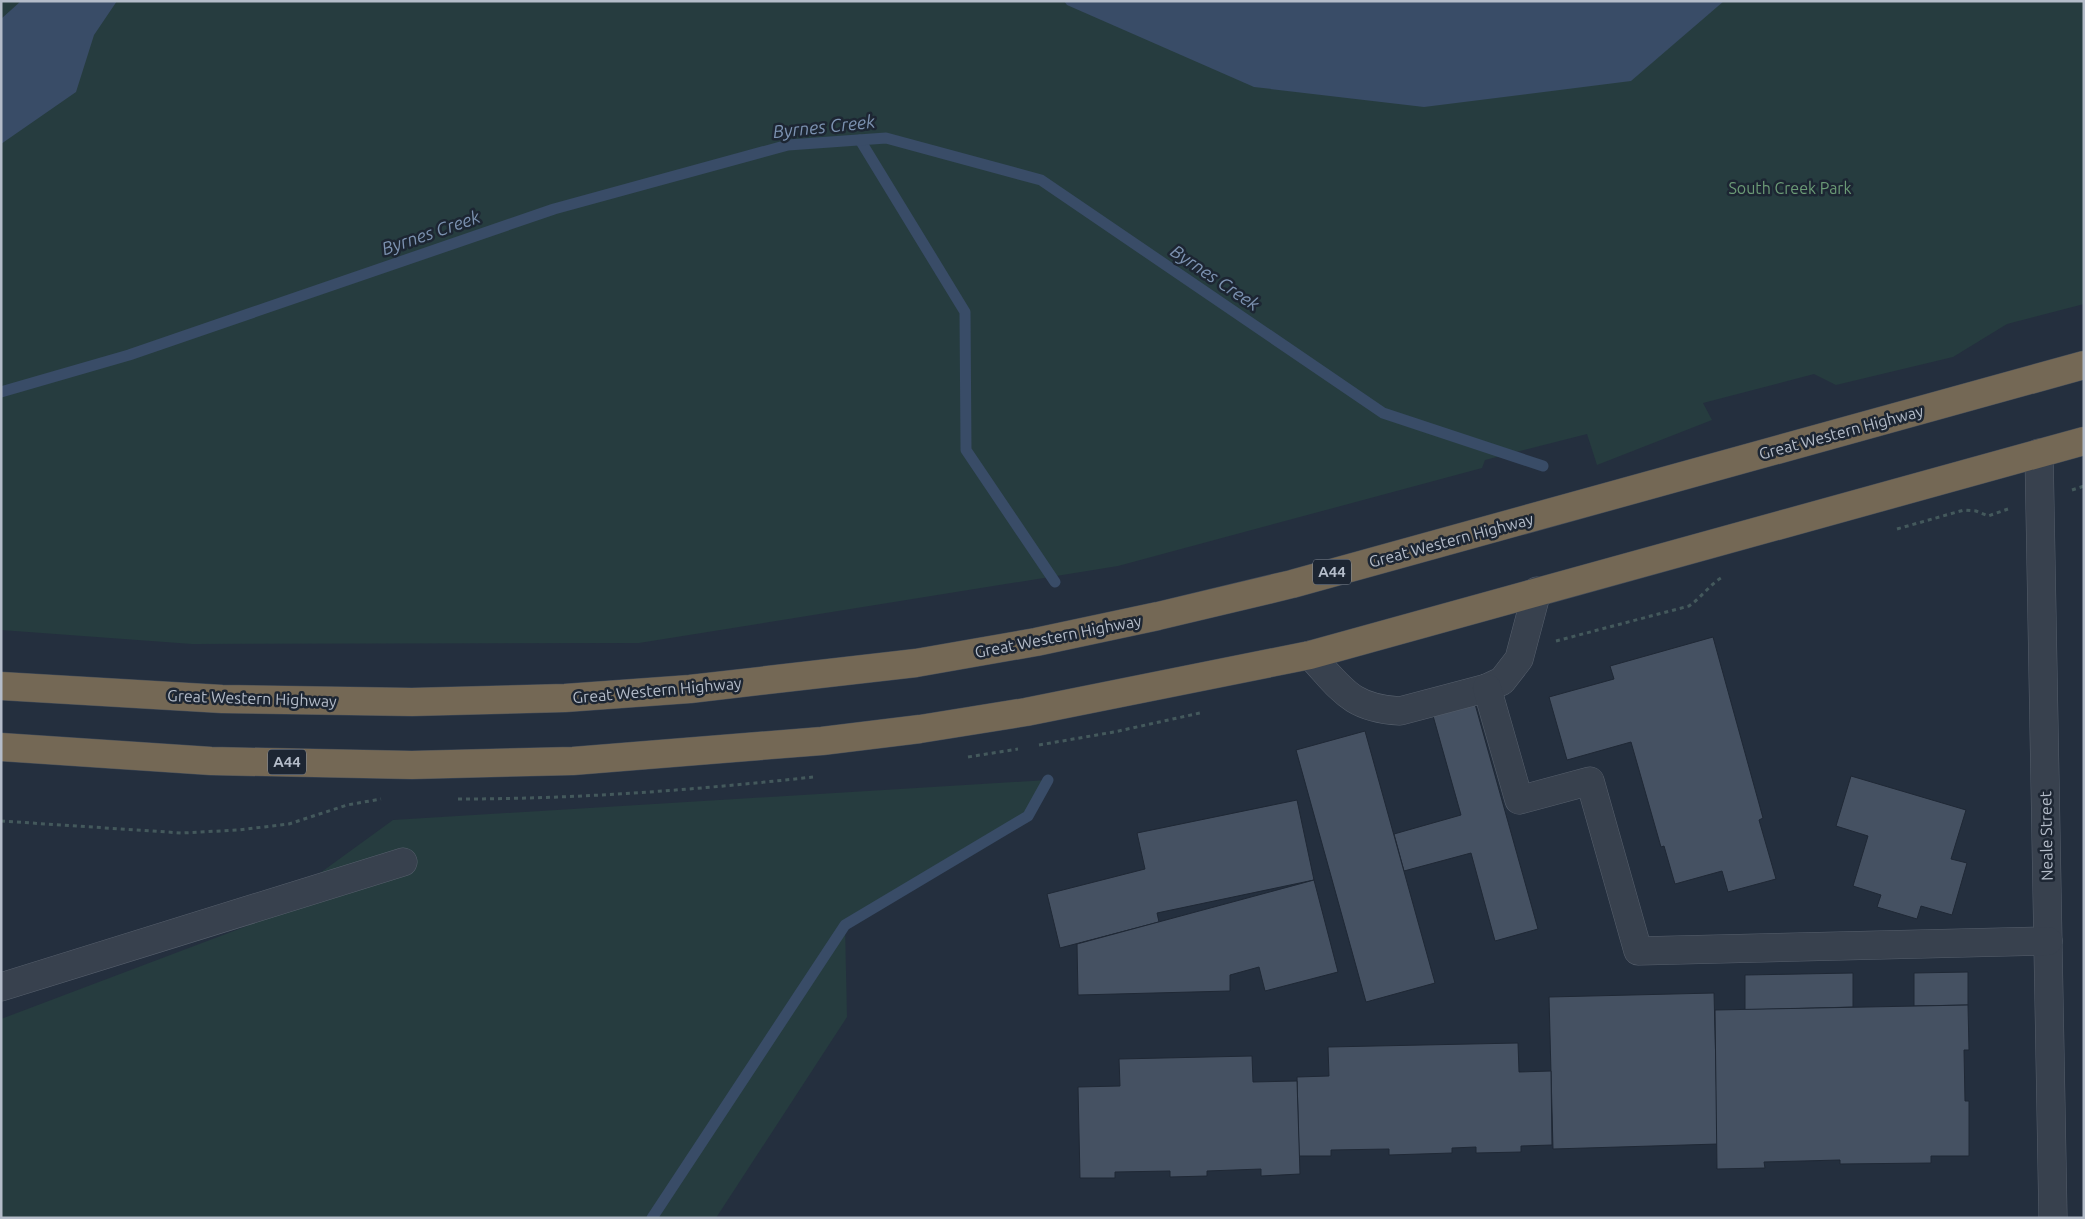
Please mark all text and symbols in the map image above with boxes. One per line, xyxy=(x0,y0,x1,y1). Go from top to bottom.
water label: Byrnes Creek xyxy=(772,111,877,141)
park label: South Creek Park xyxy=(1728,179,1852,197)
water label: Byrnes Creek xyxy=(379,206,483,258)
water label: Byrnes Creek xyxy=(1167,240,1264,315)
street label: Great Western Highway xyxy=(1757,401,1926,463)
street label: Great Western Highway xyxy=(1367,509,1536,571)
road number: A44 xyxy=(1313,560,1351,584)
street label: Great Western Highway xyxy=(973,611,1143,661)
street label: Great Western Highway xyxy=(572,674,743,706)
street label: Great Western Highway xyxy=(167,686,337,710)
road number: A44 xyxy=(268,750,306,774)
street label: Neale Street xyxy=(2036,790,2056,881)

